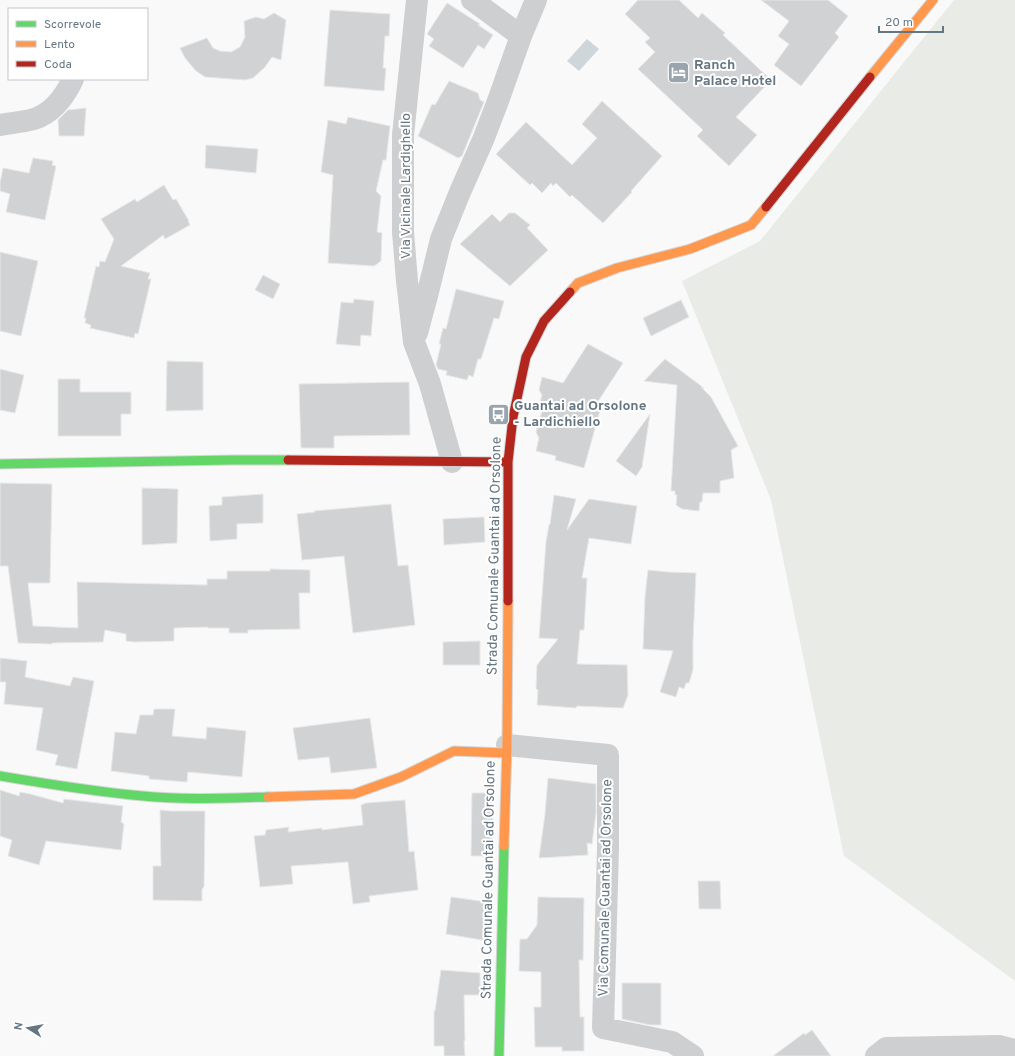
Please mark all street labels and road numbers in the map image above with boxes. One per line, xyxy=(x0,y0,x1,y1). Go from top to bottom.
street label: Via Vicinale Lardighello xyxy=(398,113,415,259)
street label: Strada Comunale Guantai ad Orsolone xyxy=(484,437,506,675)
street label: Strada Comunale Guantai ad Orsolone xyxy=(478,761,500,999)
street label: Via Comunale Guantai ad Orsolone xyxy=(596,779,616,997)

